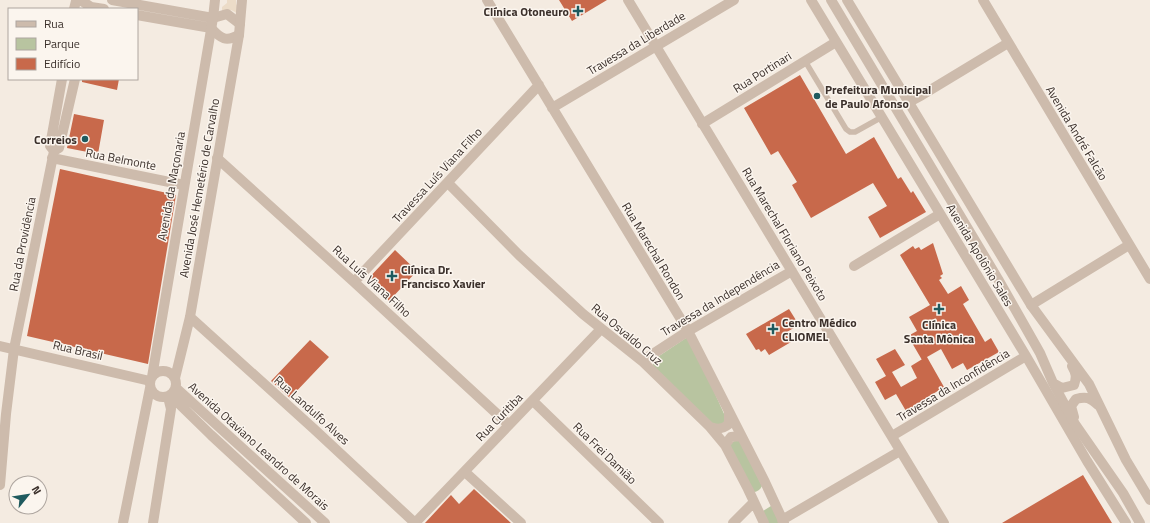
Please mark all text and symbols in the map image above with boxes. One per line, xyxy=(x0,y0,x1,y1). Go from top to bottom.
place label: Clínica Otoneuro xyxy=(483,2,569,21)
marker: Clínica Otoneuro xyxy=(572,5,584,17)
street label: Travessa da Liberdade xyxy=(583,6,689,80)
legend xyxy=(8,8,138,80)
text: Rua xyxy=(44,14,64,33)
text: Parque xyxy=(44,34,80,53)
street label: Rua Portinari xyxy=(729,46,795,98)
text: Edifício xyxy=(44,54,80,73)
place label: Prefeitura Municipal de Paulo Afonso xyxy=(825,80,931,113)
street label: Avenida André Falcão xyxy=(1041,82,1113,184)
marker: Prefeitura Municipal de Paulo Afonso xyxy=(812,91,822,101)
street label: Avenida José Hemetério de Carvalho xyxy=(174,97,224,279)
street label: Travessa Luís Viana Filho xyxy=(387,123,487,227)
place label: Correios xyxy=(34,130,77,149)
street label: Avenida da Maçonaria xyxy=(152,130,190,242)
marker: Correios xyxy=(80,134,90,144)
street label: Rua Belmonte xyxy=(84,143,158,175)
street label: Rua Marechal Floriano Peixoto xyxy=(737,163,833,305)
street label: Rua da Providência xyxy=(4,195,40,293)
street label: Rua Marechal Rondon xyxy=(617,199,691,303)
street label: Avenida Apolônio Sales xyxy=(942,200,1018,310)
street label: Rua Luís Viana Filho xyxy=(328,240,416,322)
street label: Travessa da Independência xyxy=(657,255,783,341)
place label: Clínica Dr. Francisco Xavier xyxy=(401,260,486,293)
marker: Clínica Dr. Francisco Xavier xyxy=(386,270,398,282)
street label: Rua Osvaldo Cruz xyxy=(587,298,667,370)
marker: Clínica Santa Mônica xyxy=(933,303,945,315)
place label: Centro Médico CLIOMEL xyxy=(782,313,857,346)
place label: Clínica Santa Mônica xyxy=(904,315,974,348)
marker: Centro Médico CLIOMEL xyxy=(767,323,779,335)
street label: Rua Brasil xyxy=(51,335,105,365)
street label: Travessa da Inconfidência xyxy=(893,344,1013,426)
street label: Rua Landulfo Alves xyxy=(270,371,354,450)
street label: Avenida Otaviano Leandro de Morais xyxy=(184,377,334,515)
street label: Rua Curitiba xyxy=(471,388,527,446)
street label: Rua Frei Damião xyxy=(569,417,641,489)
north arrow xyxy=(8,475,48,515)
text: N xyxy=(28,483,45,497)

